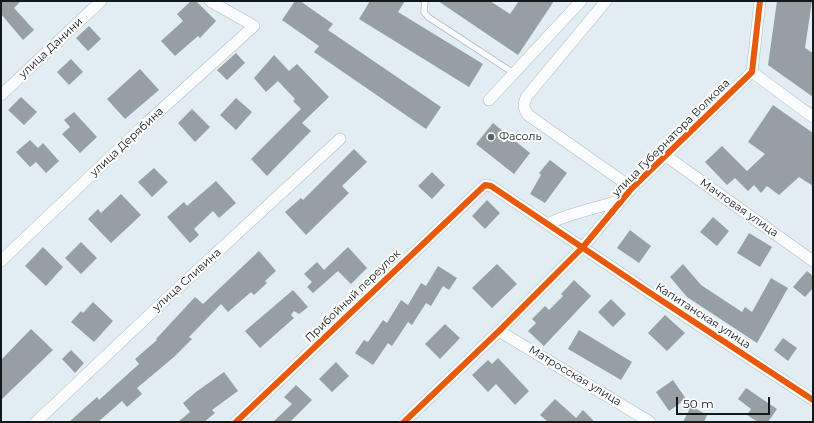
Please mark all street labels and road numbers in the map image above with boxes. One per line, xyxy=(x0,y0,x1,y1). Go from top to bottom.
street label: улица Данини xyxy=(16,15,86,81)
street label: улица Губернатора Волкова xyxy=(609,76,733,200)
street label: улица Дерябина xyxy=(88,105,166,179)
street label: Мачтовая улица xyxy=(697,176,781,240)
street label: улица Сливина xyxy=(150,246,224,314)
street label: Прибойный переулок xyxy=(303,247,403,345)
street label: Капитанская улица xyxy=(653,280,753,352)
street label: Матросская улица xyxy=(526,343,624,409)

